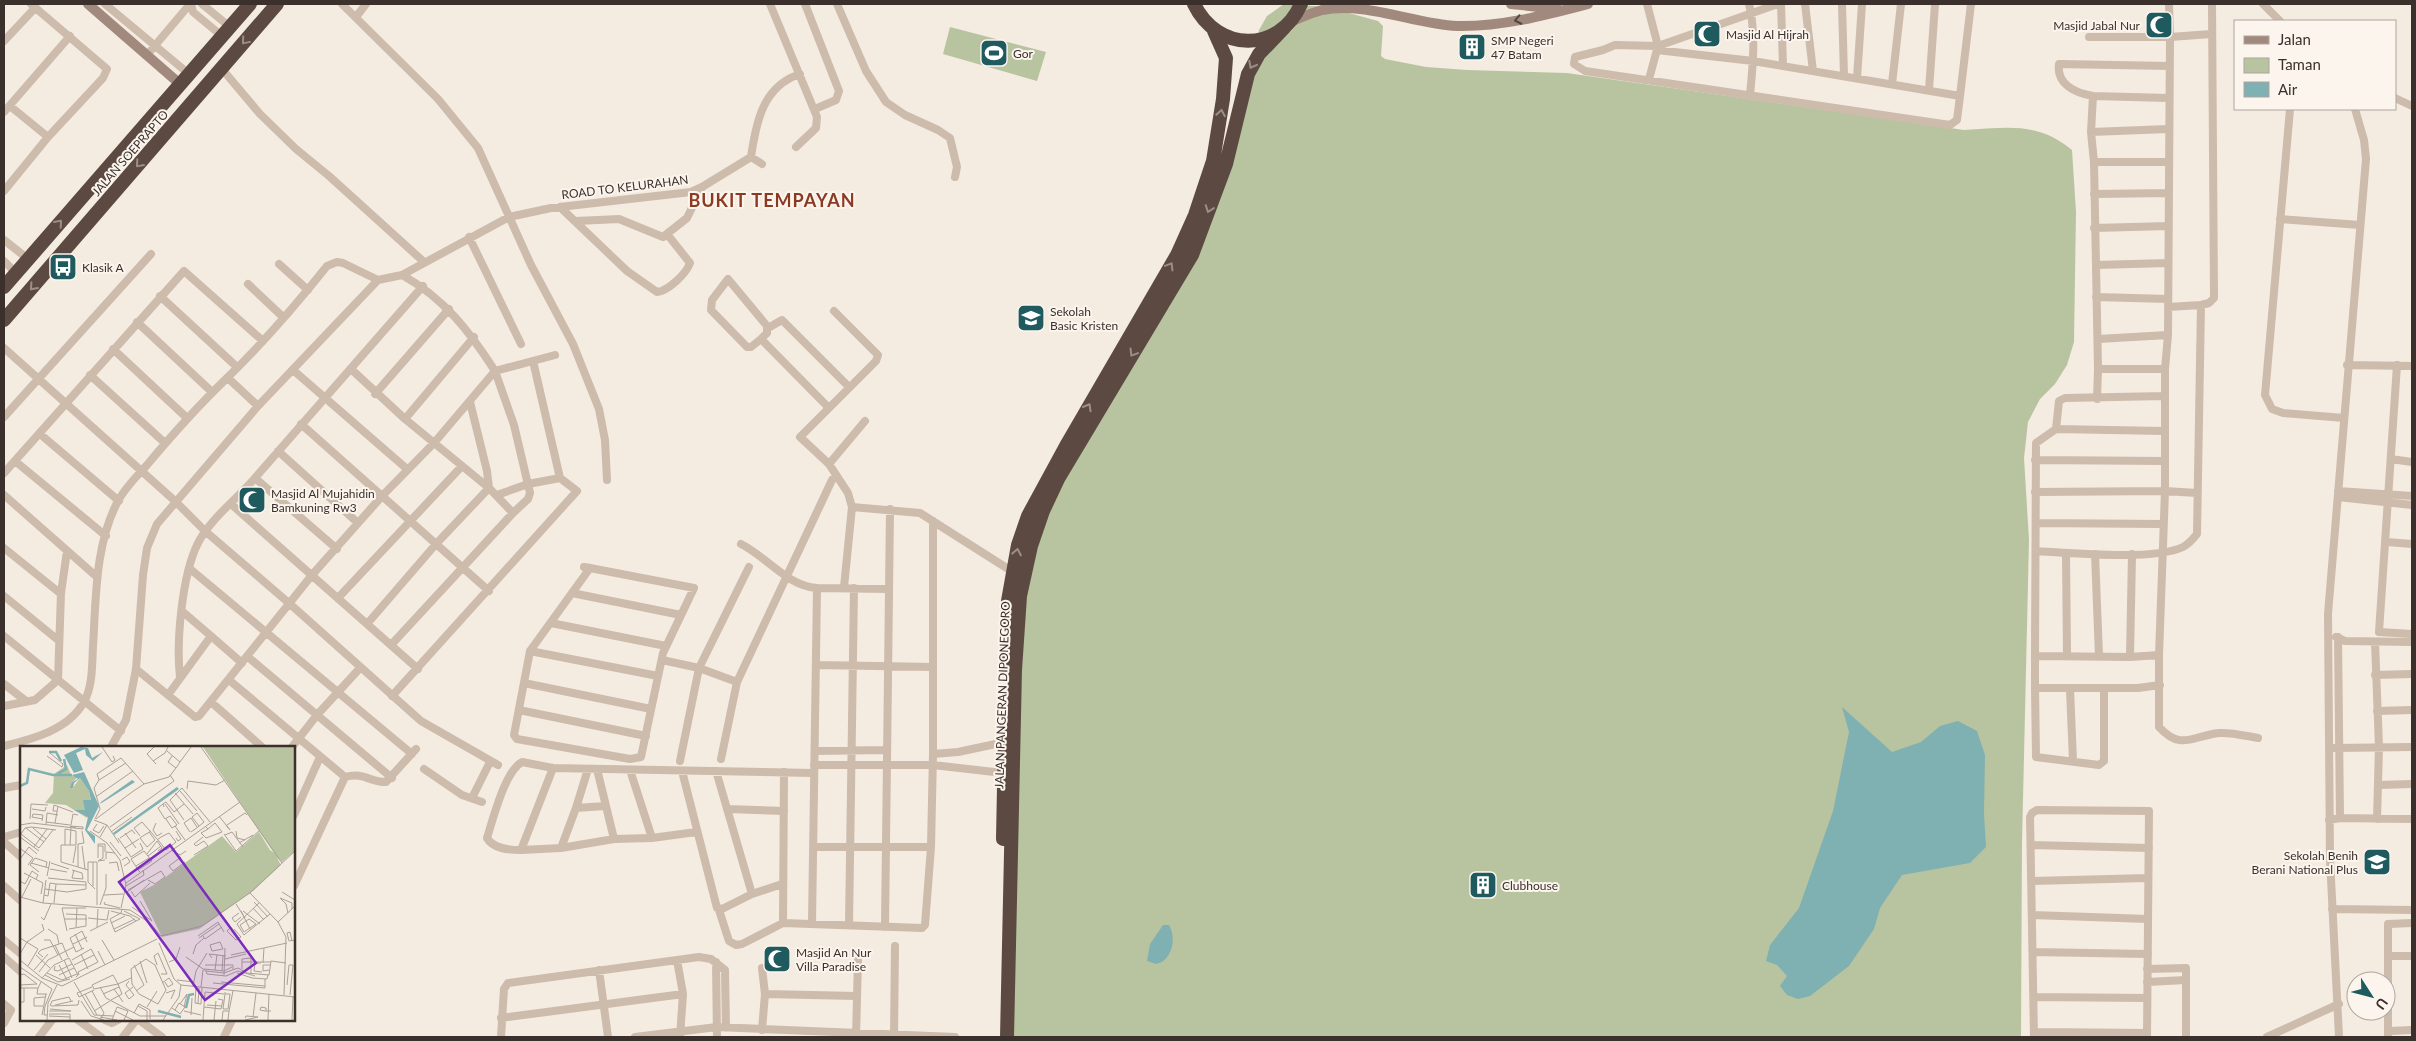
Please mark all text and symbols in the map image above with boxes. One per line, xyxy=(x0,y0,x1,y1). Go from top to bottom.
mosque icon: Masjid Jabal Nur xyxy=(2144,10,2174,40)
one-way arrow xyxy=(1514,14,1522,25)
place label: Masjid Jabal Nur xyxy=(2053,18,2141,33)
mosque icon: Masjid Al Hijrah xyxy=(1692,19,1722,49)
legend xyxy=(2234,20,2396,110)
place label: Masjid Al Hijrah xyxy=(1726,27,1809,42)
text: Jalan xyxy=(2278,30,2311,48)
building icon: SMP Negeri 47 Batam xyxy=(1457,32,1487,62)
place label: SMP Negeri 47 Batam xyxy=(1491,33,1554,62)
one-way arrow xyxy=(243,35,251,44)
sports icon: Gor xyxy=(979,38,1009,68)
place label: Gor xyxy=(1013,46,1033,61)
text: Taman xyxy=(2278,55,2321,73)
one-way arrow xyxy=(1249,60,1259,69)
text: Air xyxy=(2278,80,2298,98)
street label: JALAN SOEPRAPTO xyxy=(89,107,172,199)
one-way arrow xyxy=(1215,109,1225,117)
one-way arrow xyxy=(137,158,145,167)
street label: ROAD TO KELURAHAN xyxy=(561,172,689,202)
district label: BUKIT TEMPAYAN xyxy=(688,189,856,211)
one-way arrow xyxy=(1205,205,1215,213)
one-way arrow xyxy=(53,220,62,229)
bus stop icon: Klasik A xyxy=(48,252,78,282)
place label: Klasik A xyxy=(82,260,125,275)
one-way arrow xyxy=(1164,263,1174,272)
one-way arrow xyxy=(30,282,39,291)
school or university icon: Sekolah Basic Kristen xyxy=(1016,303,1046,333)
place label: Sekolah Basic Kristen xyxy=(1050,304,1118,333)
one-way arrow xyxy=(1130,347,1140,356)
one-way arrow xyxy=(1082,403,1092,412)
mosque icon: Masjid Al Mujahidin Bamkuning Rw3 xyxy=(237,485,267,515)
place label: Masjid Al Mujahidin Bamkuning Rw3 xyxy=(271,486,375,515)
one-way arrow xyxy=(1012,548,1022,556)
street label: JALAN PANGERAN DIPONEGORO xyxy=(991,601,1013,789)
inset map xyxy=(20,746,295,1021)
school or university icon: Sekolah Benih Berani National Plus xyxy=(2362,847,2392,877)
place label: Sekolah Benih Berani National Plus xyxy=(2252,848,2358,877)
building icon: Clubhouse xyxy=(1468,870,1498,900)
place label: Clubhouse xyxy=(1502,878,1558,893)
mosque icon: Masjid An Nur Villa Paradise xyxy=(762,944,792,974)
place label: Masjid An Nur Villa Paradise xyxy=(796,945,872,974)
north arrow xyxy=(2346,971,2396,1021)
text: U xyxy=(2372,995,2392,1013)

